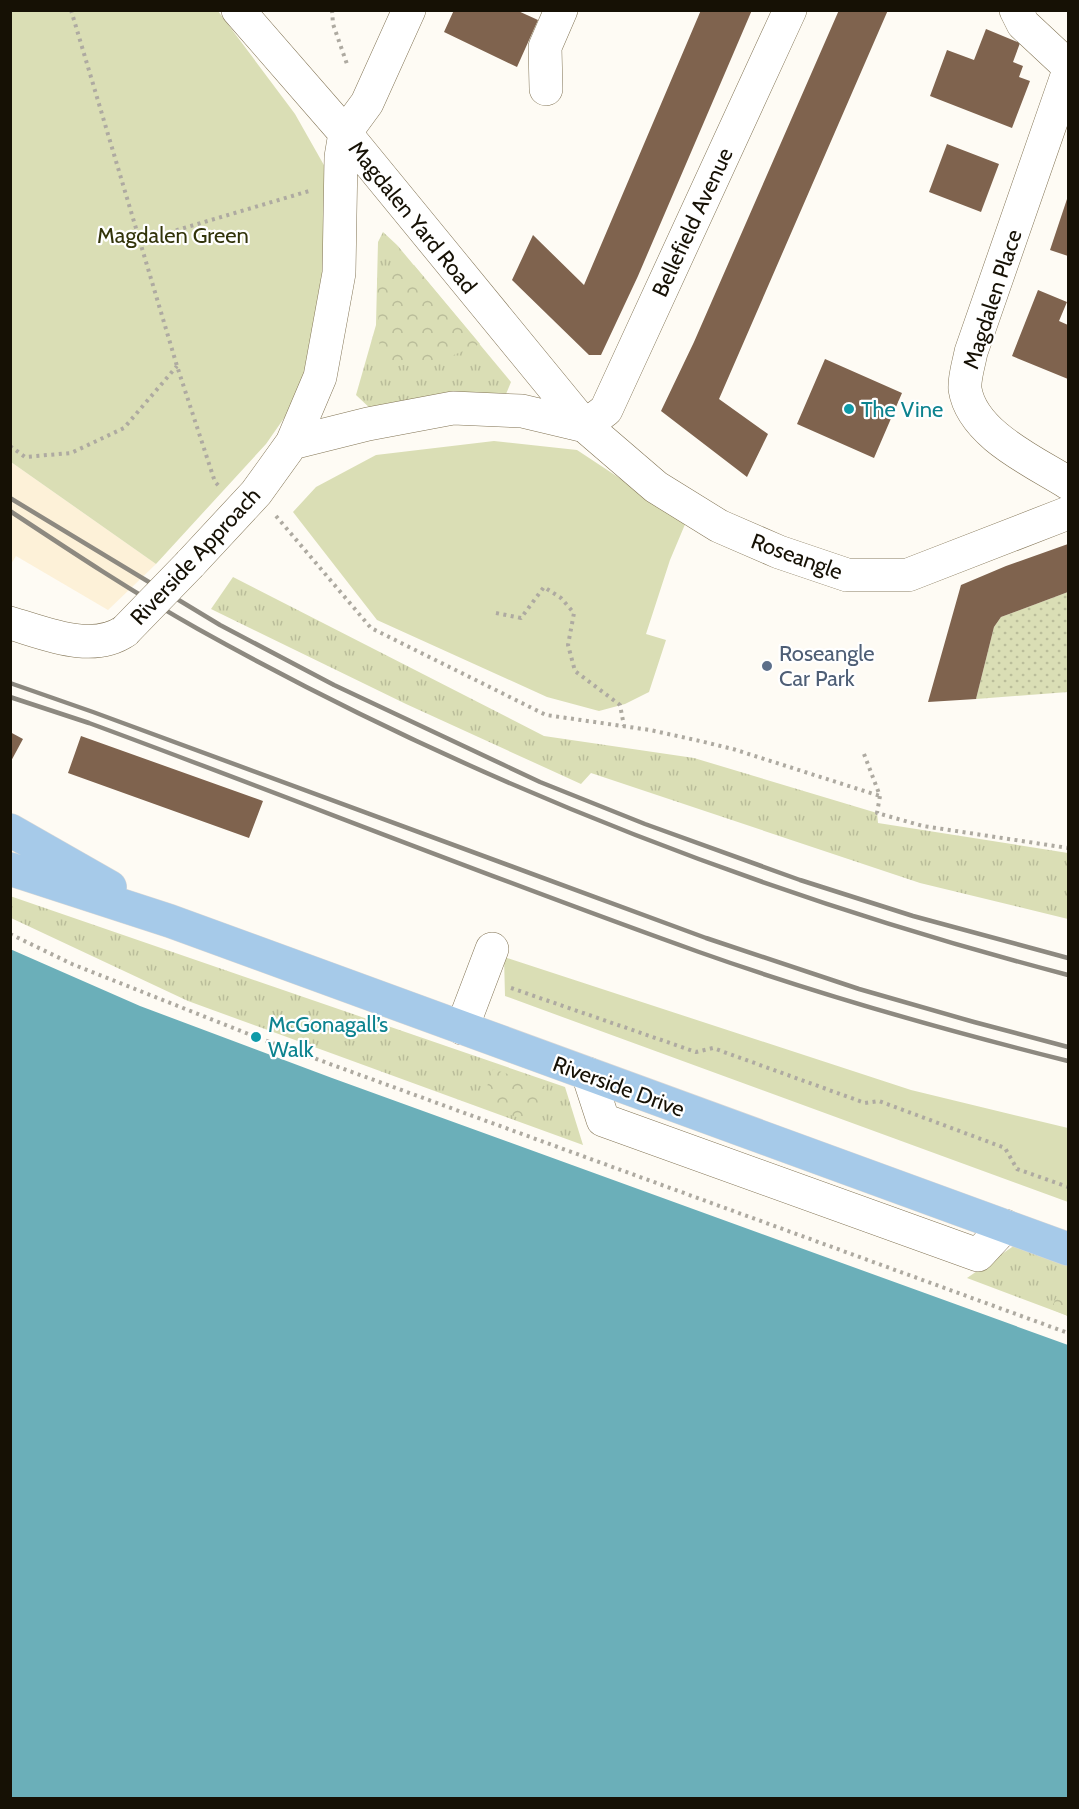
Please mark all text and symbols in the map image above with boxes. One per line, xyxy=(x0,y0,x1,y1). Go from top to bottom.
street label: Magdalen Yard Road xyxy=(343,135,482,299)
street label: Bellefield Avenue xyxy=(646,143,739,301)
park label: Magdalen Green xyxy=(97,222,249,249)
street label: Magdalen Place xyxy=(957,226,1028,372)
place label: The Vine xyxy=(861,396,943,423)
marker: The Vine xyxy=(842,402,856,416)
street label: Riverside Approach xyxy=(125,482,266,631)
street label: Roseangle xyxy=(747,527,846,585)
place label: Roseangle Car Park xyxy=(779,640,874,692)
marker: Roseangle Car Park xyxy=(760,659,774,673)
place label: McGonagall’s Walk xyxy=(268,1011,388,1063)
marker: McGonagall’s Walk xyxy=(249,1030,263,1044)
street label: Riverside Drive xyxy=(549,1050,688,1123)

